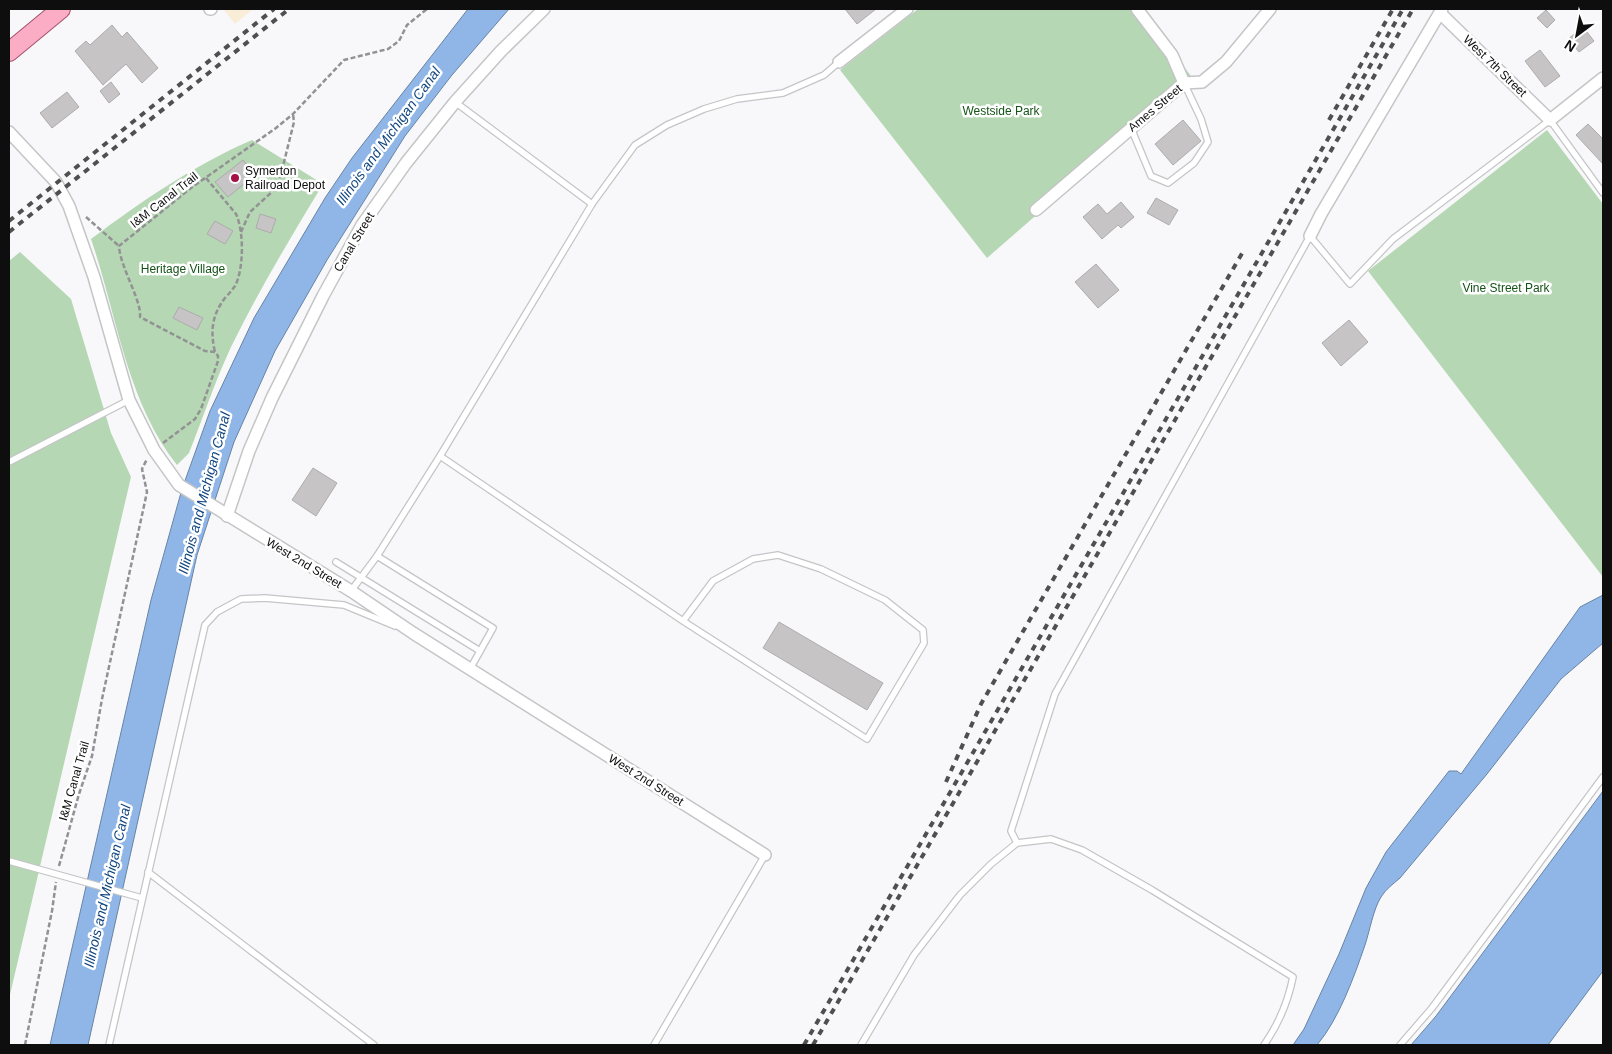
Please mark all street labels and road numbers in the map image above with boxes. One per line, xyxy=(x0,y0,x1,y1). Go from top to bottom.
street label: West 7th Street xyxy=(1460,32,1530,100)
street label: Ames Street xyxy=(1125,81,1185,135)
street label: I&M Canal Trail xyxy=(127,169,201,231)
street label: Canal Street xyxy=(331,209,378,274)
street label: West 2nd Street xyxy=(264,535,345,591)
street label: I&M Canal Trail xyxy=(56,740,92,822)
street label: West 2nd Street xyxy=(606,751,687,809)

